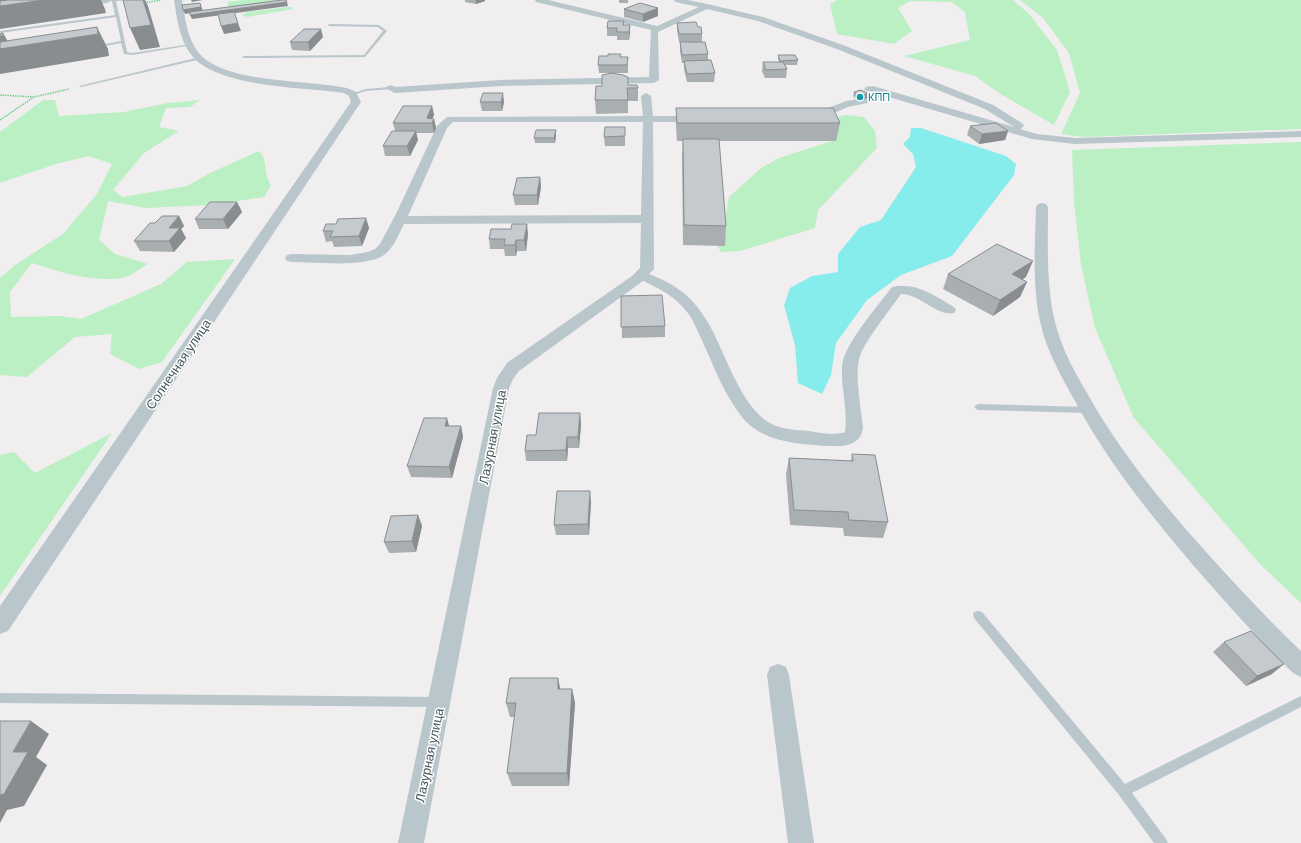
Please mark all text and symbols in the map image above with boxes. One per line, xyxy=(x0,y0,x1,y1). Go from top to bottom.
place label: КПП xyxy=(868,91,890,103)
marker: КПП xyxy=(855,92,865,102)
street label: Солнечная улица xyxy=(143,316,215,412)
street label: Лазурная улица xyxy=(476,388,509,486)
street label: Лазурная улица xyxy=(412,706,447,804)

